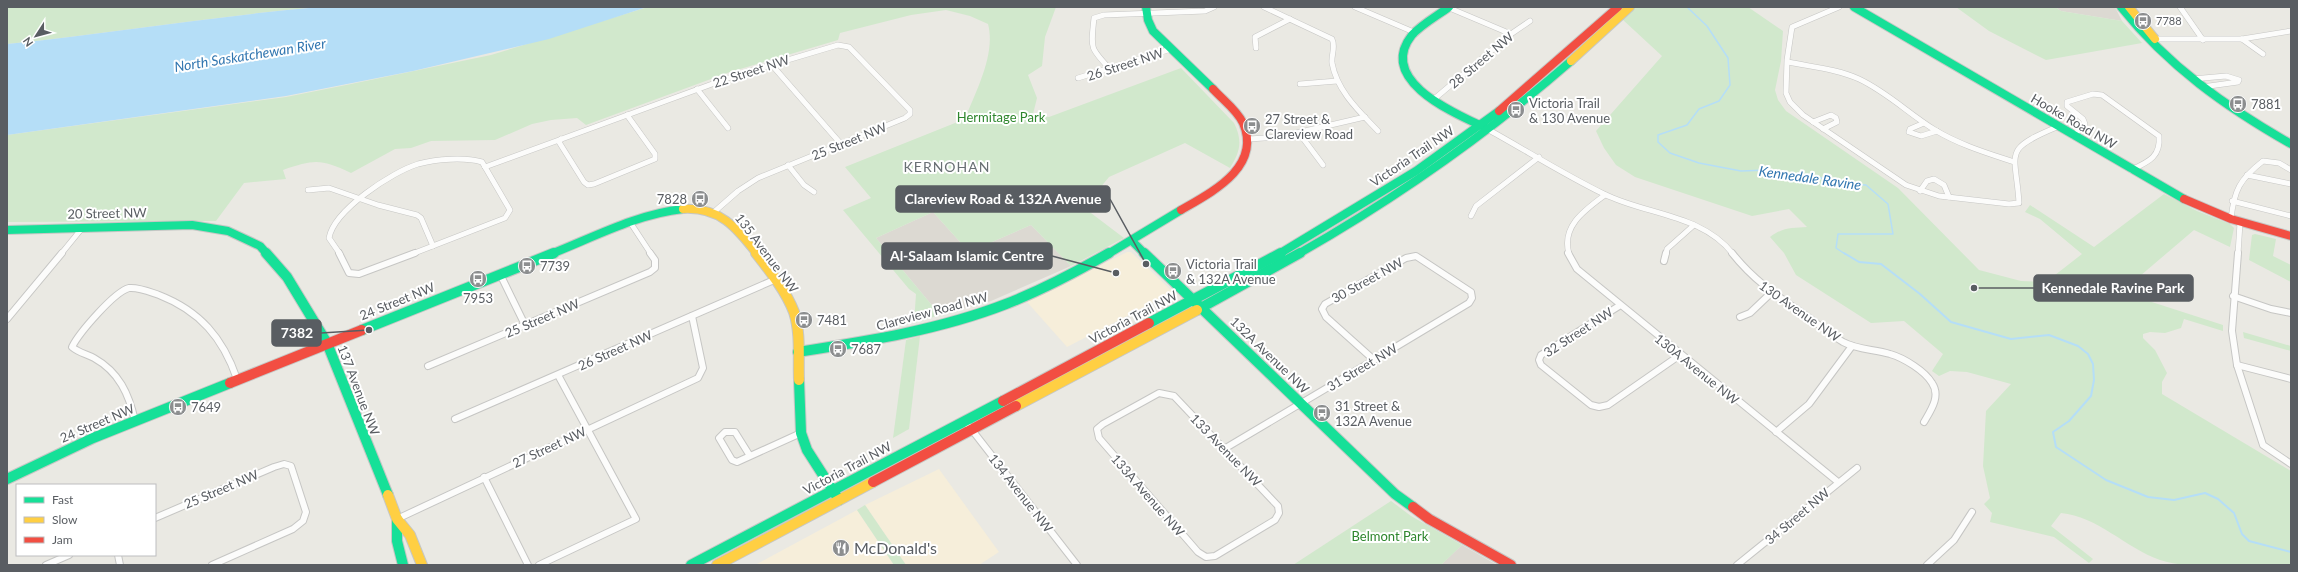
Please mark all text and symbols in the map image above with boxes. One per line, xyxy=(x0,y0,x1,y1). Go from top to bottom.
bus stop icon: 7788 xyxy=(2133,11,2153,31)
place label: 7788 xyxy=(2156,14,2182,27)
north arrow xyxy=(16,16,56,56)
street label: 28 Street NW xyxy=(1445,28,1517,92)
water label: North Saskatchewan River xyxy=(173,34,327,75)
text: N xyxy=(20,35,35,49)
street label: 26 Street NW xyxy=(1085,44,1166,84)
street label: 22 Street NW xyxy=(711,51,792,91)
street label: Hooke Road NW xyxy=(2028,90,2120,152)
bus stop icon: 7881 xyxy=(2228,94,2248,114)
place label: Victoria Trail & 130 Avenue xyxy=(1529,95,1610,126)
place label: 7881 xyxy=(2251,96,2281,112)
bus stop icon: Victoria Trail & 130 Avenue xyxy=(1506,100,1526,120)
park label: Hermitage Park xyxy=(957,109,1046,125)
place label: 27 Street & Clareview Road xyxy=(1265,111,1353,142)
bus stop icon: 27 Street & Clareview Road xyxy=(1242,116,1262,136)
street label: 25 Street NW xyxy=(809,119,889,163)
street label: Victoria Trail NW xyxy=(1367,122,1457,190)
district label: KERNOHAN xyxy=(904,158,990,175)
water label: Kennedale Ravine xyxy=(1758,162,1863,193)
callout: Clareview Road & 132A Avenue xyxy=(896,186,1110,212)
bus stop icon: 7828 xyxy=(690,189,710,209)
text: Clareview Road & 132A Avenue xyxy=(905,190,1102,207)
place label: 7828 xyxy=(657,191,687,207)
street label: 20 Street NW xyxy=(67,204,147,222)
street label: 135 Avenue NW xyxy=(732,210,802,296)
callout: Al-Salaam Islamic Centre xyxy=(882,243,1052,269)
text: Al-Salaam Islamic Centre xyxy=(889,247,1045,264)
street label: 30 Street NW xyxy=(1328,254,1406,306)
bus stop icon: 7739 xyxy=(517,256,537,276)
place label: Victoria Trail & 132A Avenue xyxy=(1186,256,1276,287)
place label: 7739 xyxy=(540,258,570,274)
bus stop icon: Victoria Trail & 132A Avenue xyxy=(1163,261,1183,281)
bus stop icon: 7953 xyxy=(468,269,488,289)
callout: Kennedale Ravine Park xyxy=(2034,275,2193,301)
street label: 130 Avenue NW xyxy=(1756,277,1844,345)
street label: 24 Street NW xyxy=(357,279,437,323)
text: Kennedale Ravine Park xyxy=(2041,279,2185,296)
street label: Victoria Trail NW xyxy=(1086,287,1180,347)
street label: Clareview Road NW xyxy=(874,288,990,334)
place label: 7953 xyxy=(463,290,493,306)
street label: 25 Street NW xyxy=(502,295,582,341)
street label: 32 Street NW xyxy=(1540,303,1616,360)
bus stop icon: 7481 xyxy=(794,310,814,330)
place label: 7481 xyxy=(817,312,847,328)
street label: 132A Avenue NW xyxy=(1227,313,1313,397)
callout: 7382 xyxy=(272,320,321,346)
text: 7382 xyxy=(281,324,313,341)
street label: 26 Street NW xyxy=(575,326,655,373)
street label: 130A Avenue NW xyxy=(1652,330,1743,408)
bus stop icon: 7687 xyxy=(828,339,848,359)
street label: 31 Street NW xyxy=(1324,339,1401,394)
place label: 7687 xyxy=(851,341,882,357)
street label: 137 Avenue NW xyxy=(334,343,384,438)
bus stop icon: 7649 xyxy=(168,397,188,417)
place label: 31 Street & 132A Avenue xyxy=(1335,398,1412,429)
place label: 7649 xyxy=(191,399,221,415)
street label: 24 Street NW xyxy=(57,400,137,446)
bus stop icon: 31 Street & 132A Avenue xyxy=(1312,403,1332,423)
street label: 133 Avenue NW xyxy=(1187,410,1265,490)
street label: 27 Street NW xyxy=(510,423,589,471)
street label: Victoria Trail NW xyxy=(800,438,894,498)
street label: 134 Avenue NW xyxy=(985,451,1057,536)
street label: 133A Avenue NW xyxy=(1108,451,1188,540)
street label: 25 Street NW xyxy=(181,466,261,512)
legend xyxy=(16,484,156,556)
street label: 34 Street NW xyxy=(1761,484,1833,548)
text: Fast xyxy=(52,492,74,507)
text: Slow xyxy=(52,512,78,527)
park label: Belmont Park xyxy=(1352,528,1429,544)
text: Jam xyxy=(52,532,73,547)
restaurant icon: McDonald's xyxy=(831,538,851,558)
place label: McDonald's xyxy=(854,538,937,557)

